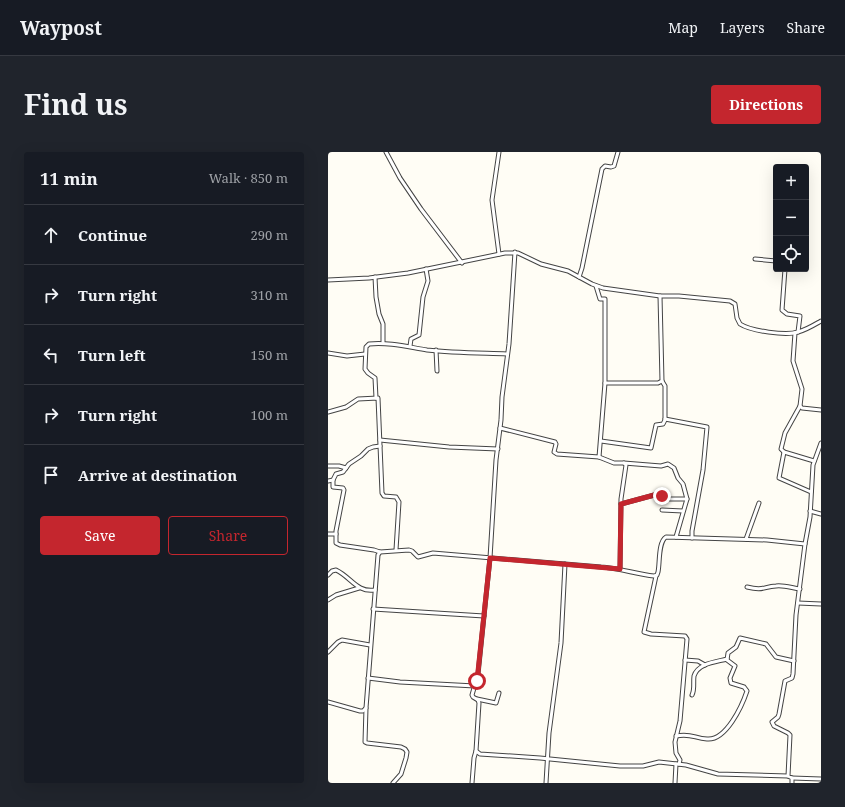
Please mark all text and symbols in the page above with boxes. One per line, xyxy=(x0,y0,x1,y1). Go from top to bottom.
text: Waypost xyxy=(20,15,102,41)
text: Map xyxy=(668,18,698,37)
text: Layers xyxy=(720,18,765,37)
text: Share xyxy=(787,18,825,37)
text: Find us xyxy=(24,85,128,123)
button: Directions xyxy=(711,85,821,124)
map controls xyxy=(773,164,809,272)
button: + xyxy=(773,164,809,200)
text: 11 min xyxy=(40,167,98,190)
text: Walk · 850 m xyxy=(209,169,288,187)
button: − xyxy=(773,200,809,236)
icon: ahead xyxy=(40,224,62,246)
text: Continue xyxy=(78,225,147,245)
text: 290 m xyxy=(251,226,288,244)
button: locate xyxy=(773,236,809,272)
icon: right xyxy=(40,284,62,306)
text: Turn right xyxy=(78,285,157,305)
text: 310 m xyxy=(251,286,288,304)
icon: left xyxy=(40,344,62,366)
text: Turn left xyxy=(78,345,146,365)
text: 150 m xyxy=(251,346,288,364)
icon: right xyxy=(40,404,62,426)
text: Turn right xyxy=(78,405,157,425)
text: 100 m xyxy=(251,406,288,424)
icon: arrive xyxy=(40,464,62,486)
text: Arrive at destination xyxy=(78,465,237,485)
route end xyxy=(653,487,671,505)
button: Save xyxy=(40,516,160,555)
button: Share xyxy=(168,516,288,555)
route start xyxy=(468,672,486,690)

